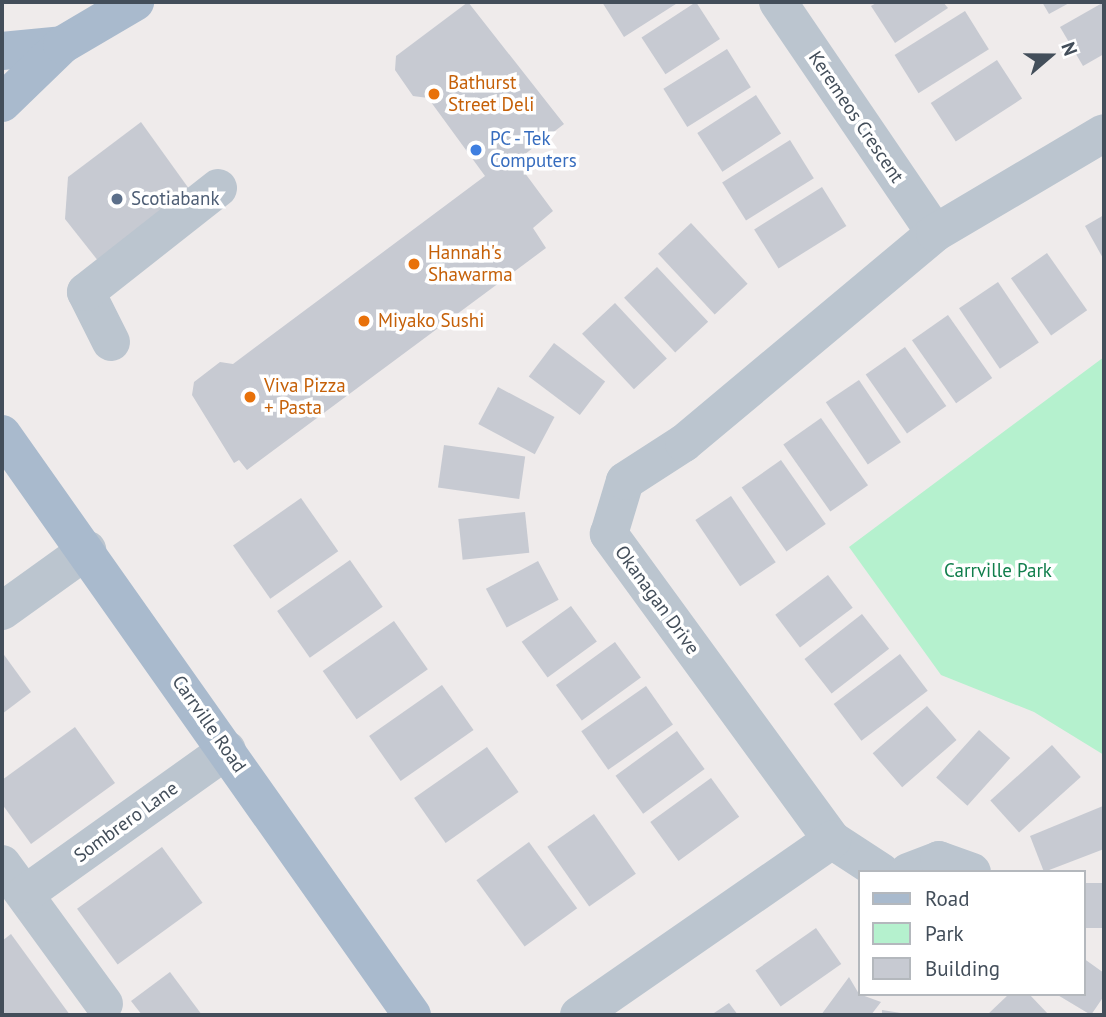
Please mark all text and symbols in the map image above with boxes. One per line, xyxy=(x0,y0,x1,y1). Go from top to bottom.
north arrow xyxy=(1015,21,1085,91)
text: N xyxy=(1056,39,1083,59)
street label: Keremeos Crescent xyxy=(804,47,908,187)
place label: Bathurst Street Deli xyxy=(448,72,534,116)
marker: Bathurst Street Deli xyxy=(426,86,442,102)
place label: PC - Tek Computers xyxy=(490,128,577,172)
marker: PC - Tek Computers xyxy=(468,142,484,158)
place label: Scotiabank xyxy=(131,188,220,210)
marker: Scotiabank xyxy=(109,191,125,207)
place label: Hannah's Shawarma xyxy=(428,242,513,286)
marker: Hannah's Shawarma xyxy=(406,256,422,272)
place label: Miyako Sushi xyxy=(378,310,484,332)
marker: Miyako Sushi xyxy=(356,313,372,329)
place label: Viva Pizza + Pasta xyxy=(264,375,346,419)
marker: Viva Pizza + Pasta xyxy=(242,389,258,405)
street label: Okanagan Drive xyxy=(610,541,704,659)
park label: Carrville Park xyxy=(944,560,1052,582)
street label: Carrville Road xyxy=(167,671,251,777)
street label: Sombrero Lane xyxy=(70,777,182,867)
legend xyxy=(858,870,1085,996)
text: Road xyxy=(925,885,969,912)
text: Park xyxy=(925,920,964,947)
text: Building xyxy=(925,955,1000,982)

